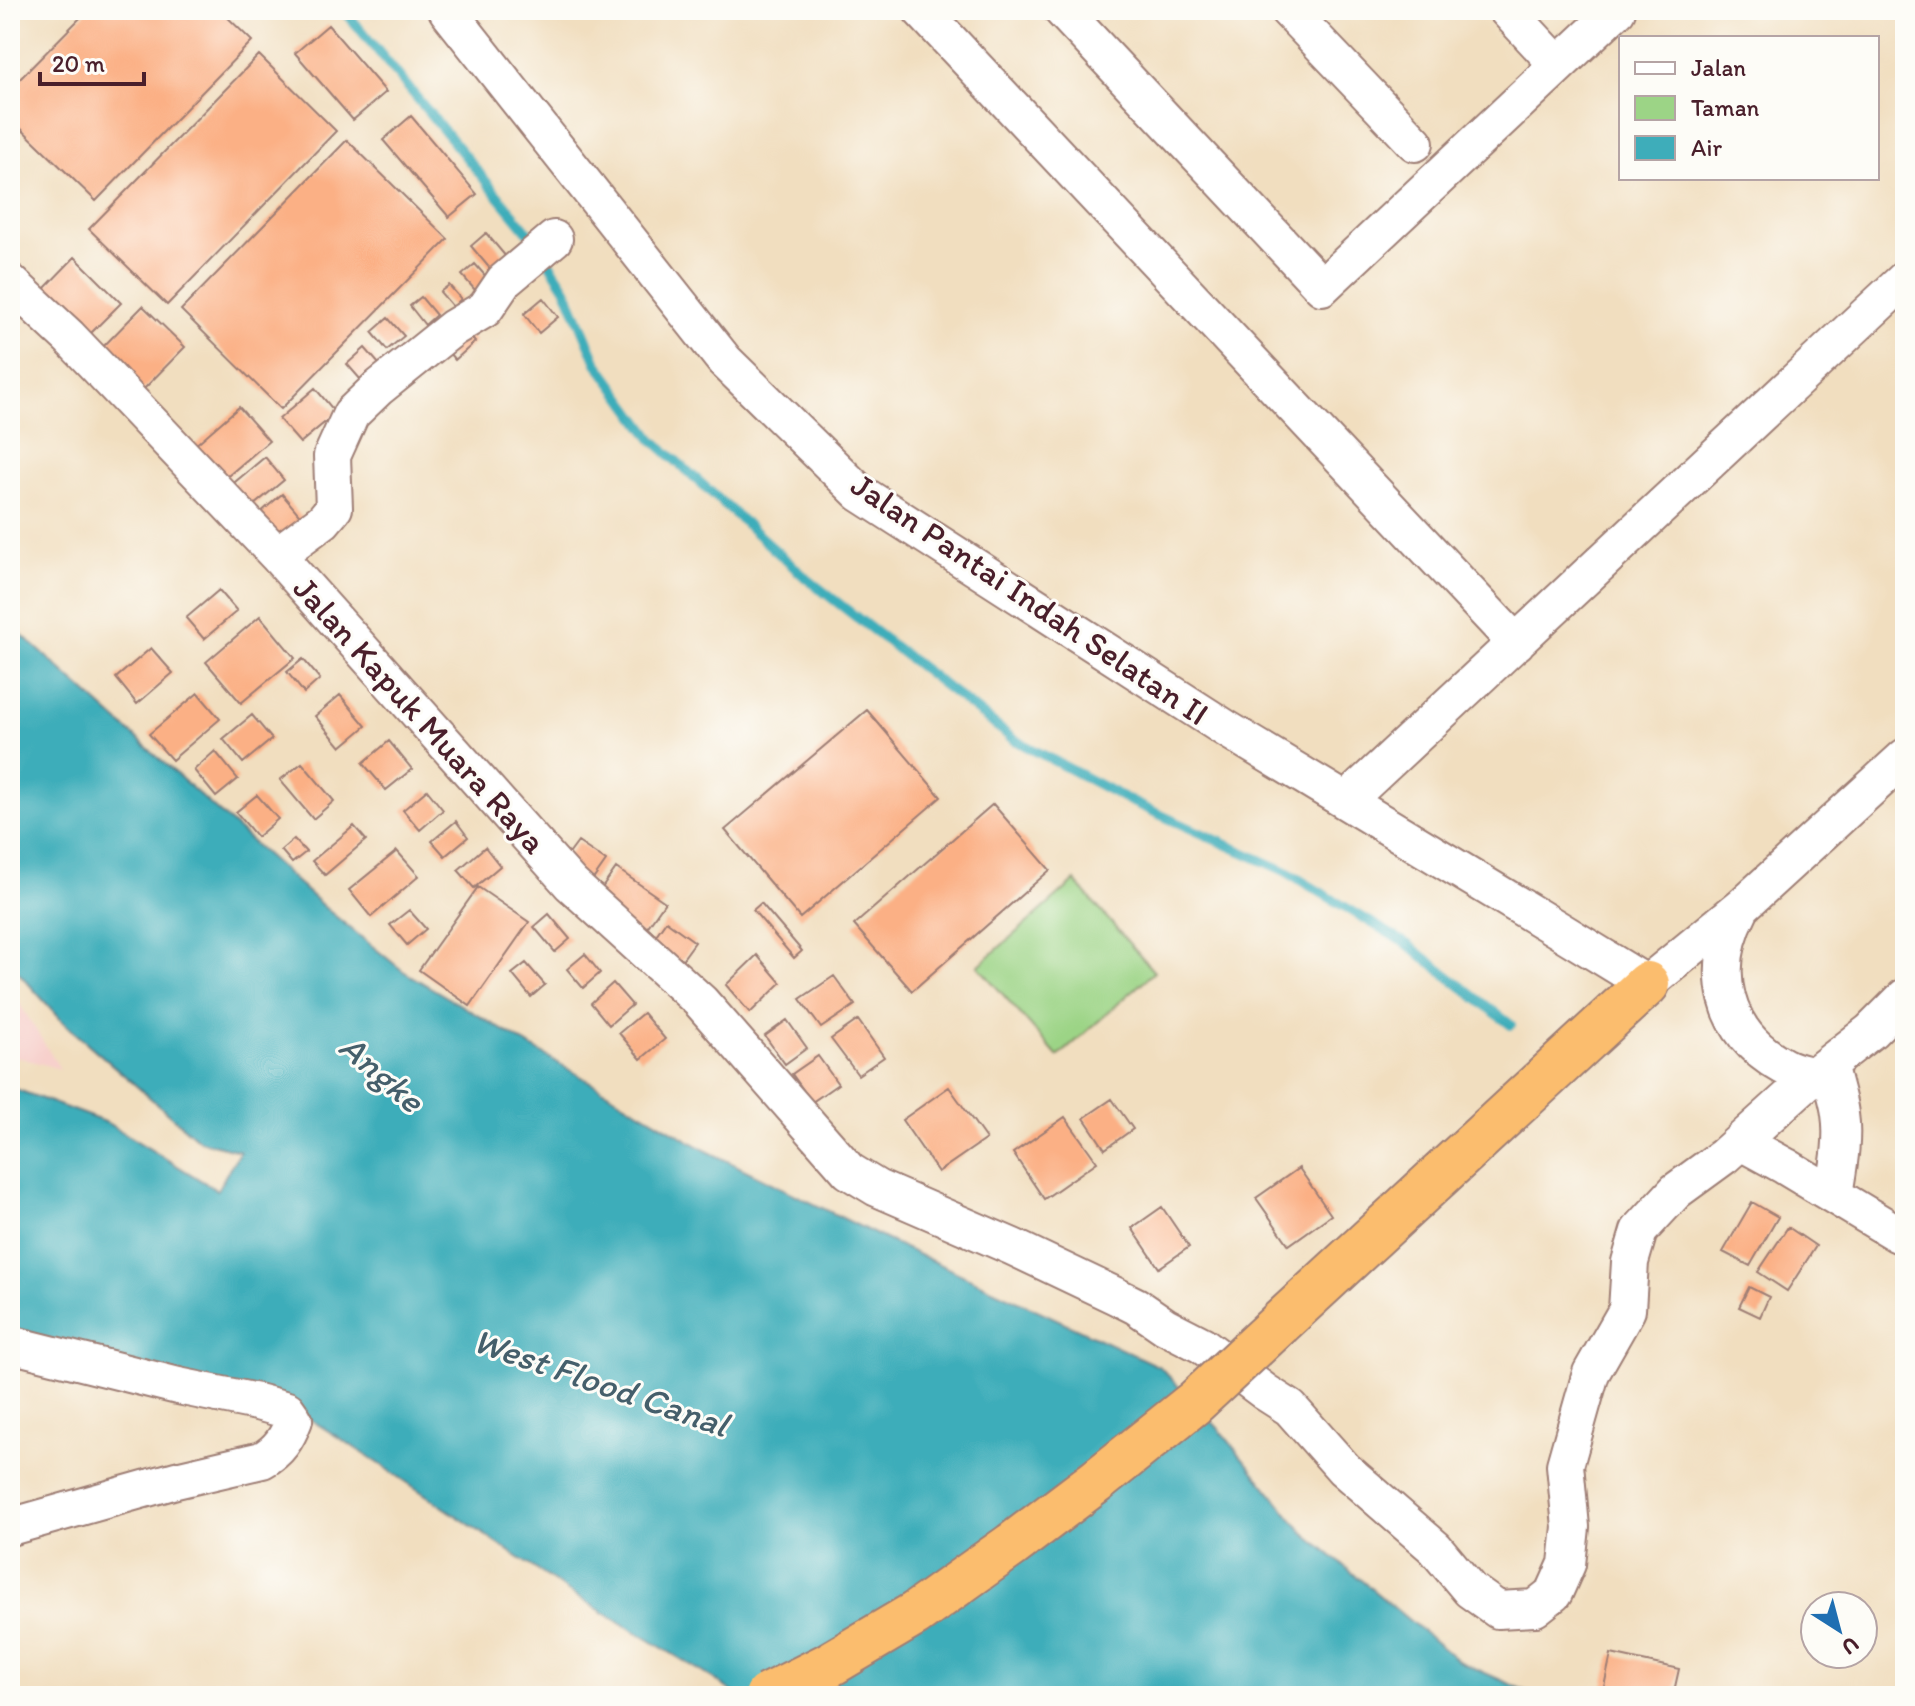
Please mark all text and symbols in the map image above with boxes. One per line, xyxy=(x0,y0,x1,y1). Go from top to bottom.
scale bar xyxy=(40,36,144,86)
legend xyxy=(1619,36,1879,180)
text: 20 m xyxy=(52,49,105,78)
text: Jalan xyxy=(1691,53,1746,82)
text: Taman xyxy=(1691,93,1760,122)
text: Air xyxy=(1691,133,1723,162)
street label: Jalan Pantai Indah Selatan II xyxy=(843,464,1217,734)
street label: Jalan Kapuk Muara Raya xyxy=(285,568,555,862)
water label: Angke xyxy=(331,1025,434,1122)
water label: West Flood Canal xyxy=(468,1318,737,1447)
north arrow xyxy=(1799,1590,1879,1670)
text: U xyxy=(1837,1631,1864,1661)

